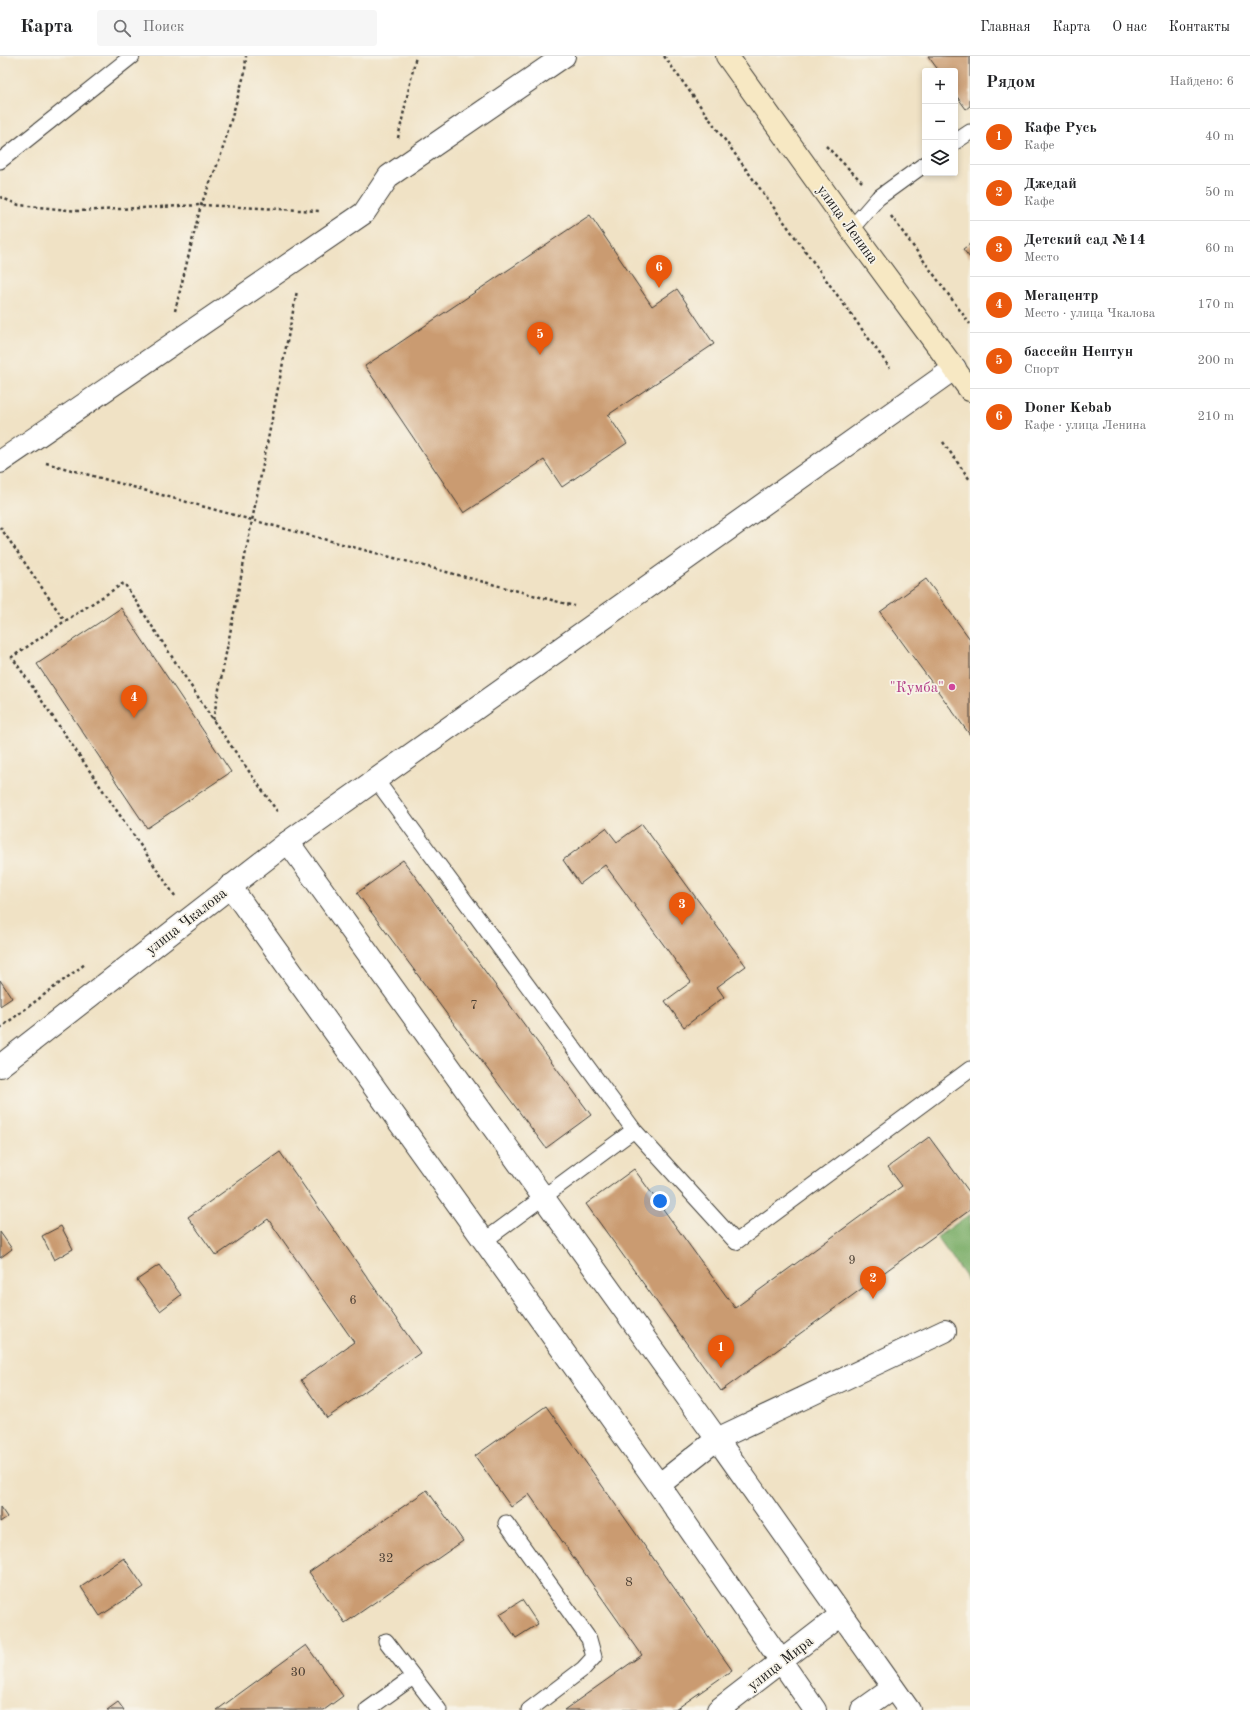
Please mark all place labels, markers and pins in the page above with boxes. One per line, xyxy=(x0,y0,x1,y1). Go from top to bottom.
pin: 6 xyxy=(646,255,672,288)
pin: 5 xyxy=(527,322,553,355)
place label: "Кумба" xyxy=(890,681,944,696)
marker: "Кумба" xyxy=(947,682,957,692)
pin: 4 xyxy=(121,685,147,718)
pin: 3 xyxy=(669,892,695,925)
pin: 2 xyxy=(860,1266,886,1299)
pin: 1 xyxy=(708,1335,734,1368)

